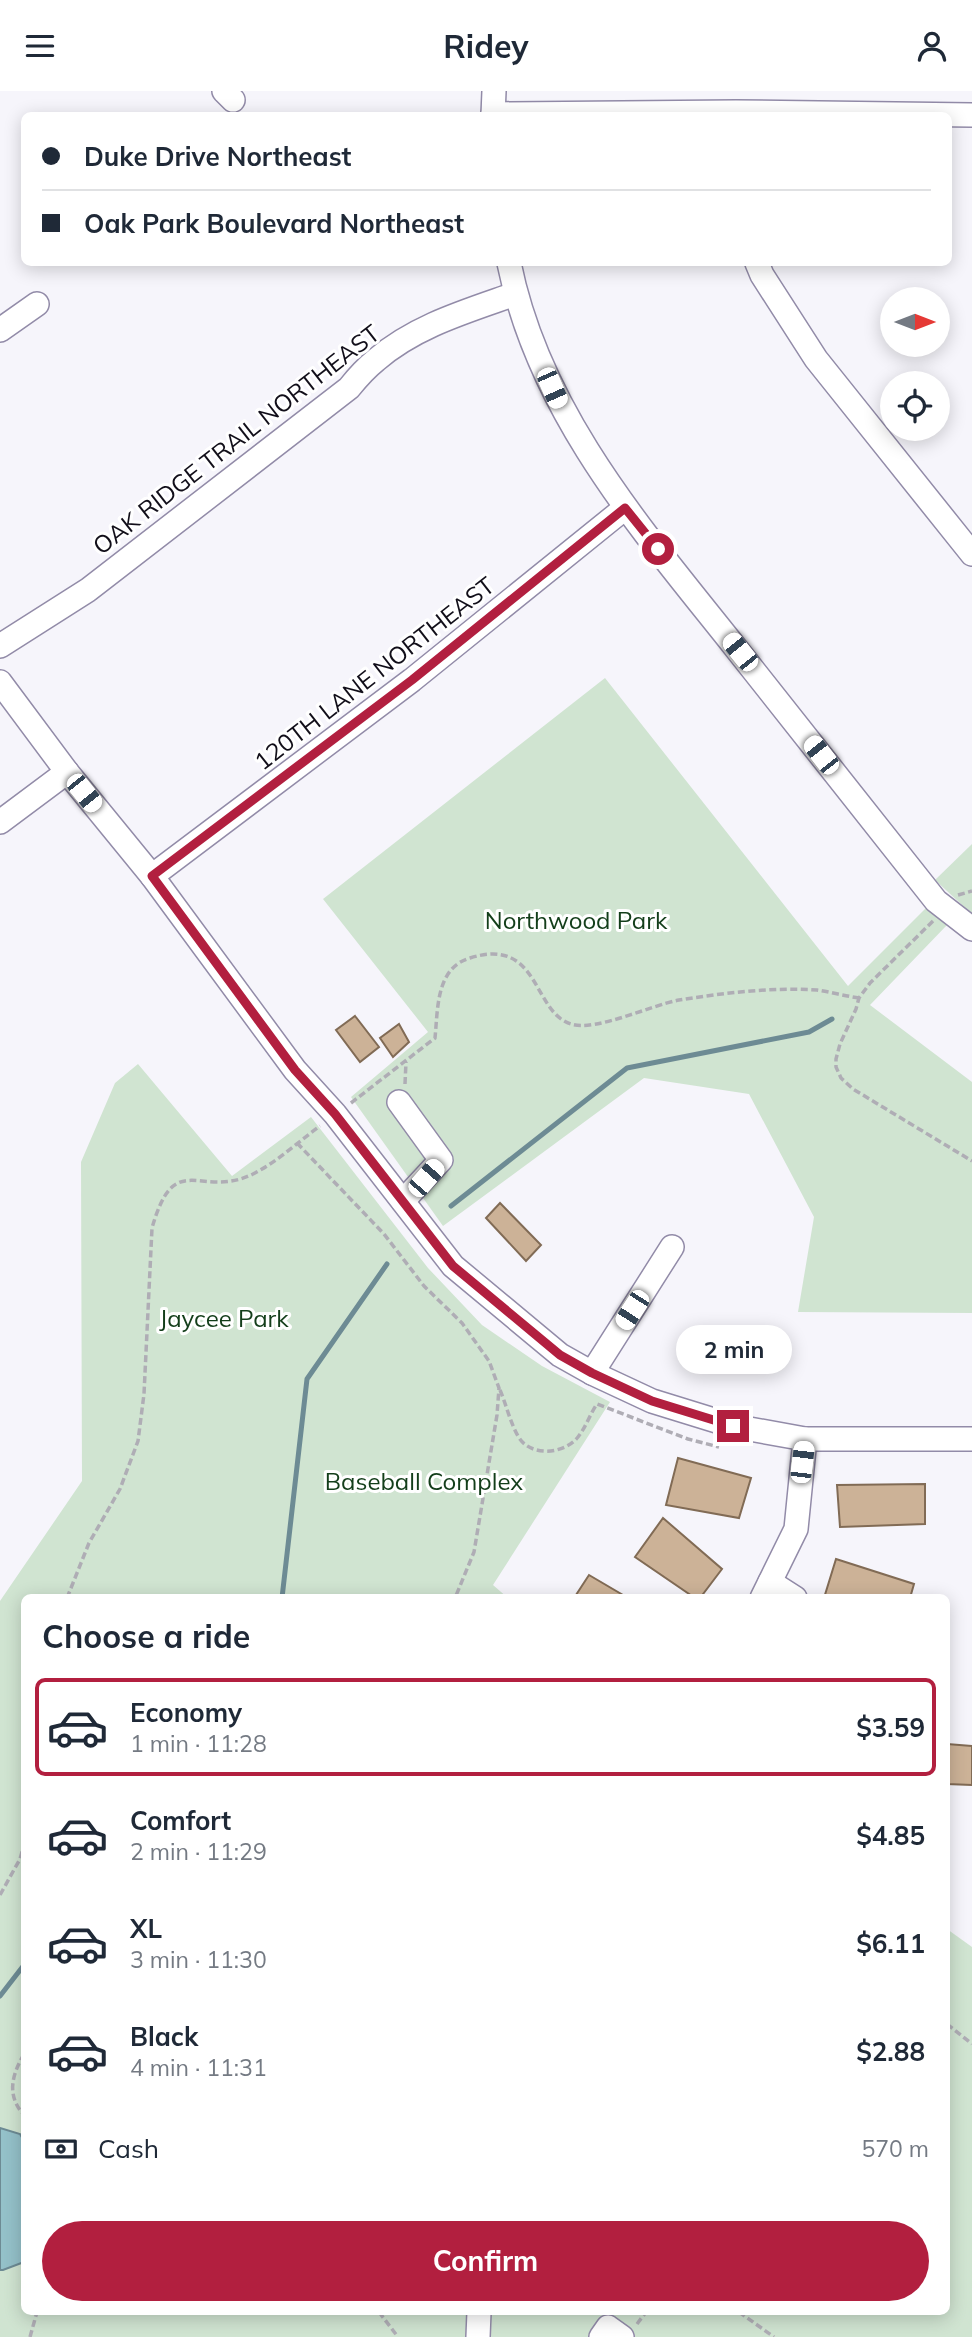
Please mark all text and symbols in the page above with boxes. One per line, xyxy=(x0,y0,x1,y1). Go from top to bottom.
text: Ridey xyxy=(443,26,529,66)
icon: menu xyxy=(21,27,59,65)
icon: person xyxy=(913,27,951,65)
text: Duke Drive Northeast xyxy=(84,140,351,173)
text: Oak Park Boulevard Northeast xyxy=(84,207,464,240)
north arrow xyxy=(880,287,950,357)
map controls xyxy=(880,287,950,441)
street label: OAK RIDGE TRAIL NORTHEAST xyxy=(87,317,386,560)
car xyxy=(534,365,571,411)
button: locate xyxy=(880,371,950,441)
route start xyxy=(642,533,674,565)
street label: 120TH LANE NORTHEAST xyxy=(248,570,501,776)
car xyxy=(719,629,762,675)
car xyxy=(800,732,843,778)
car xyxy=(63,770,106,816)
park label: Northwood Park xyxy=(485,905,668,935)
car xyxy=(405,1155,448,1201)
car xyxy=(612,1287,653,1333)
park label: Jaycee Park xyxy=(159,1303,289,1333)
callout: 2 min xyxy=(675,1325,791,1373)
text: 2 min xyxy=(704,1335,764,1364)
route end xyxy=(717,1410,749,1442)
car xyxy=(790,1440,815,1484)
park label: Baseball Complex xyxy=(325,1466,523,1496)
text: Choose a ride xyxy=(42,1616,250,1656)
icon: car xyxy=(46,1696,109,1759)
text: Economy xyxy=(130,1696,242,1729)
text: $3.59 xyxy=(856,1711,925,1744)
text: 1 min · 11:28 xyxy=(130,1729,267,1758)
icon: car xyxy=(46,1804,109,1867)
text: Comfort xyxy=(130,1804,231,1837)
text: $4.85 xyxy=(856,1819,925,1852)
text: 2 min · 11:29 xyxy=(130,1837,267,1866)
icon: car xyxy=(46,1912,109,1975)
text: XL xyxy=(130,1912,162,1945)
text: $6.11 xyxy=(856,1927,925,1960)
text: 3 min · 11:30 xyxy=(130,1945,267,1974)
icon: car xyxy=(46,2020,109,2083)
text: Black xyxy=(130,2020,198,2053)
text: $2.88 xyxy=(856,2035,925,2068)
text: 4 min · 11:31 xyxy=(130,2053,267,2082)
icon: cash xyxy=(42,2130,80,2168)
text: Cash xyxy=(98,2132,159,2165)
text: 570 m xyxy=(861,2134,929,2163)
button: Confirm xyxy=(42,2221,929,2301)

